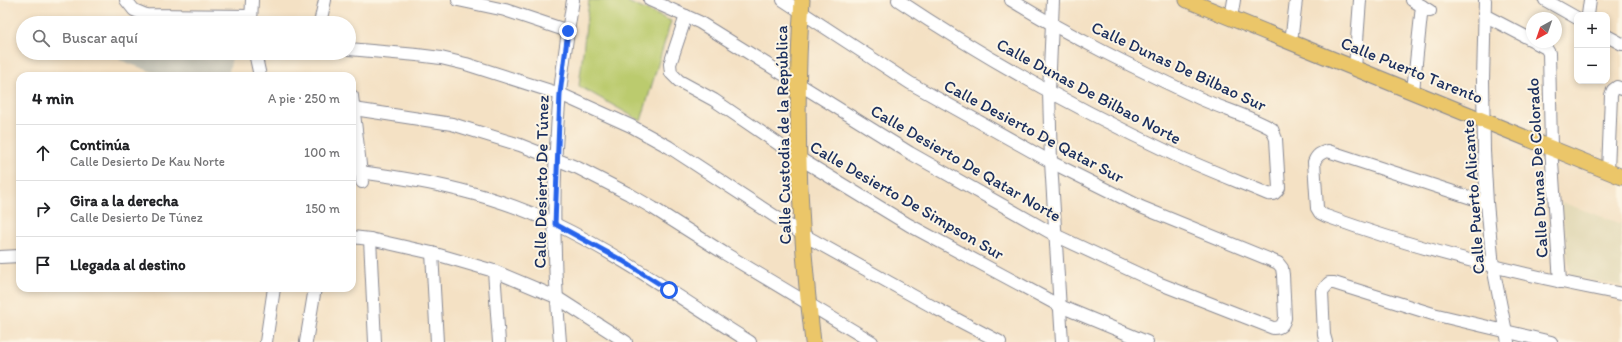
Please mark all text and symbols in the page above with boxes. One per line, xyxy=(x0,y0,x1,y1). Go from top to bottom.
north arrow xyxy=(1526,12,1562,48)
map controls xyxy=(1574,12,1610,84)
button: + xyxy=(1574,12,1610,48)
search box xyxy=(16,16,356,60)
street label: Calle Dunas De Bilbao Sur xyxy=(1088,17,1270,115)
route end xyxy=(559,22,577,40)
street label: Calle Custodia de la República xyxy=(771,25,795,245)
icon: search xyxy=(30,27,52,49)
text: Buscar aquí xyxy=(62,29,138,47)
street label: Calle Puerto Tarento xyxy=(1338,32,1486,108)
street label: Calle Dunas De Bilbao Norte xyxy=(993,34,1185,148)
button: − xyxy=(1574,48,1610,84)
street label: Calle Desierto De Qatar Sur xyxy=(941,75,1128,187)
street label: Calle Dunas De Colorado xyxy=(1522,77,1552,259)
text: 4 min xyxy=(32,88,74,108)
text: A pie · 250 m xyxy=(268,91,340,106)
street label: Calle Desierto De Túnez xyxy=(529,95,553,269)
street label: Calle Desierto De Qatar Norte xyxy=(867,100,1065,226)
street label: Calle Puerto Alicante xyxy=(1458,119,1488,275)
text: Continúa xyxy=(70,136,130,154)
street label: Calle Desierto De Simpson Sur xyxy=(806,136,1008,264)
icon: ahead xyxy=(32,142,54,164)
text: 100 m xyxy=(304,145,340,160)
text: Calle Desierto De Kau Norte xyxy=(70,154,225,169)
text: Gira a la derecha xyxy=(70,192,179,210)
icon: right xyxy=(32,198,54,220)
text: 150 m xyxy=(305,201,340,216)
text: Calle Desierto De Túnez xyxy=(70,210,203,225)
icon: arrive xyxy=(32,254,54,276)
text: Llegada al destino xyxy=(70,256,186,274)
route start xyxy=(660,281,678,299)

